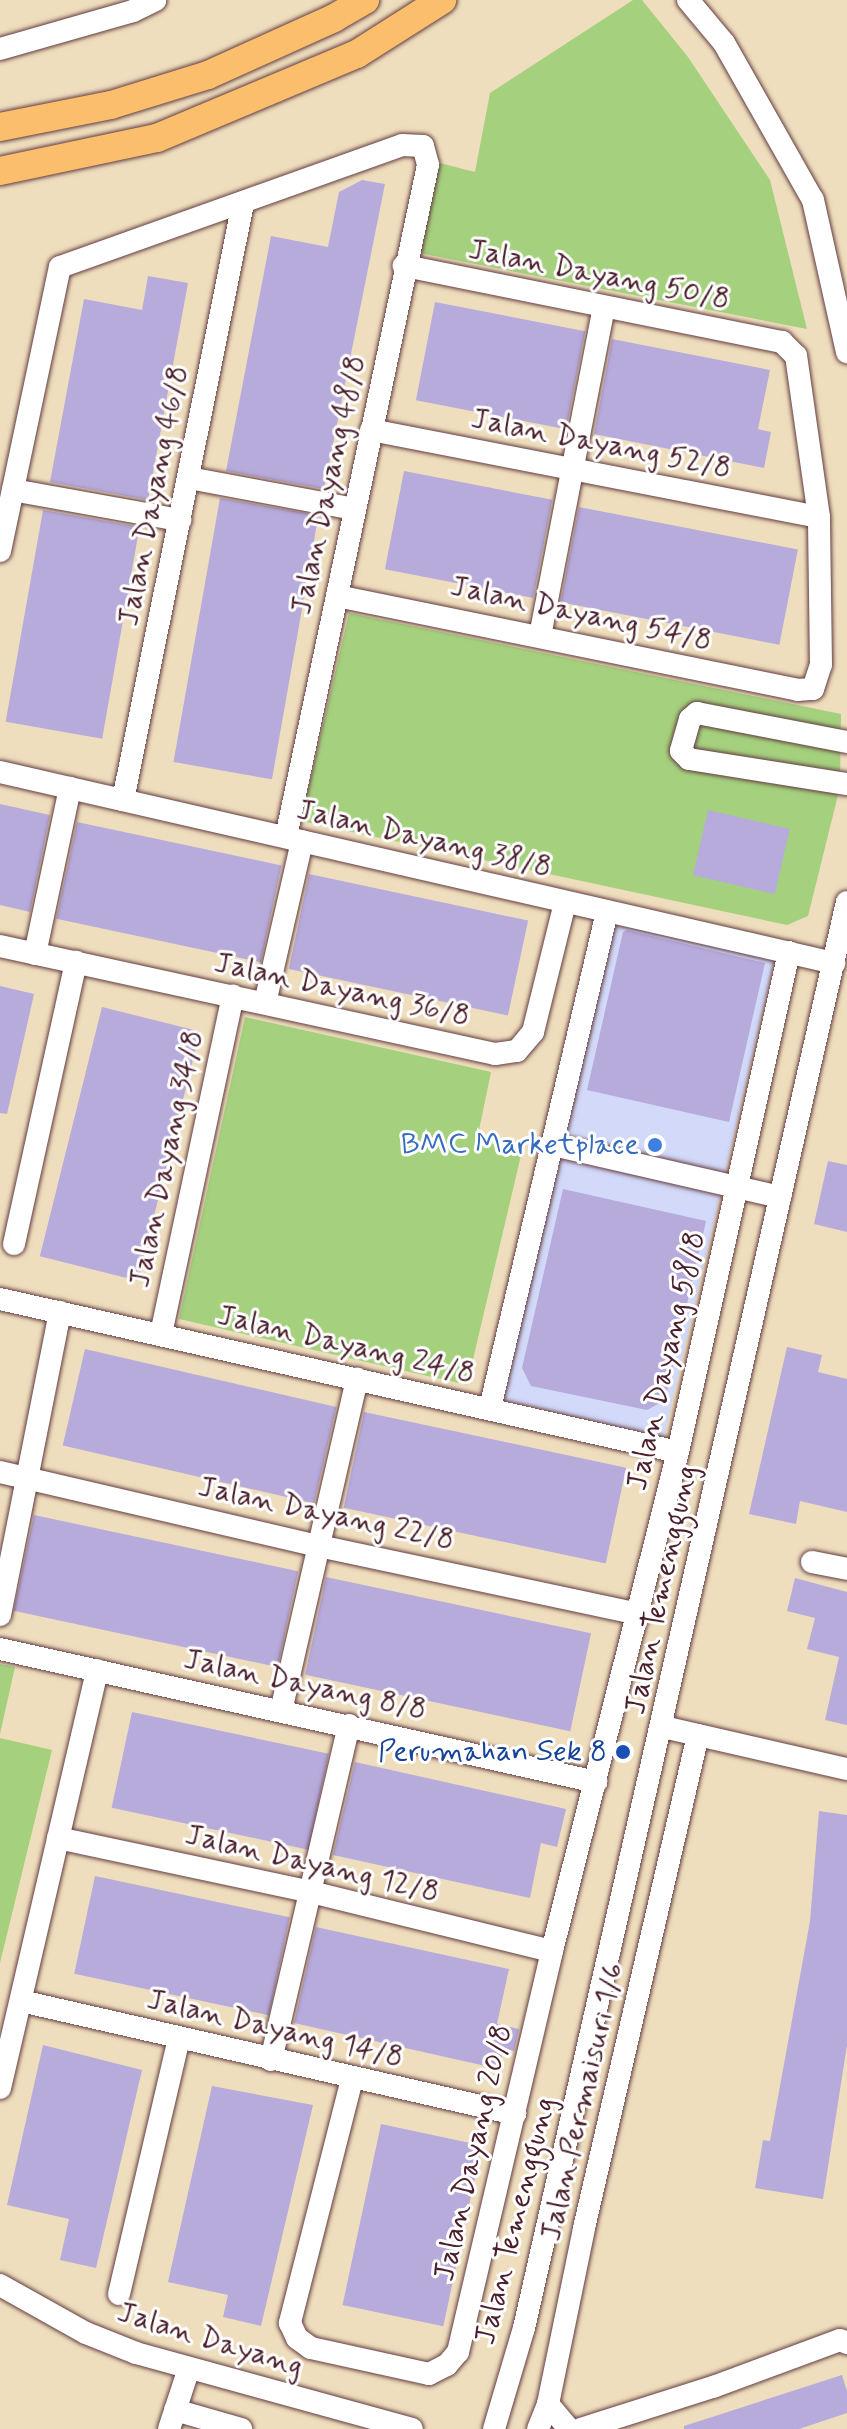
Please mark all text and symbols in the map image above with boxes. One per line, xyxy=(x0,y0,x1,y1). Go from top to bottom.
street label: Jalan Dayang 50/8 xyxy=(467,232,731,318)
street label: Jalan Dayang 48/8 xyxy=(284,354,374,616)
street label: Jalan Dayang 46/8 xyxy=(111,365,197,627)
street label: Jalan Dayang 52/8 xyxy=(470,401,732,487)
street label: Jalan Dayang 54/8 xyxy=(449,569,713,659)
street label: Jalan Dayang 38/8 xyxy=(295,793,553,885)
street label: Jalan Dayang 36/8 xyxy=(213,946,471,1034)
street label: Jalan Dayang 34/8 xyxy=(123,1029,211,1289)
place label: BMC Marketplace xyxy=(401,1127,639,1163)
marker: BMC Marketplace xyxy=(646,1136,664,1154)
street label: Jalan Dayang 58/8 xyxy=(620,1230,714,1492)
street label: Jalan Dayang 24/8 xyxy=(215,1298,477,1392)
street label: Jalan Temenggung xyxy=(617,1459,707,1721)
street label: Jalan Dayang 22/8 xyxy=(196,1470,456,1558)
street label: Jalan Dayang 8/8 xyxy=(182,1642,428,1728)
place label: Perumahan Sek 8 xyxy=(375,1734,607,1770)
marker: Perumahan Sek 8 xyxy=(614,1743,632,1761)
street label: Jalan Dayang 12/8 xyxy=(183,1818,441,1910)
street label: Jalan Permaisuri 1/6 xyxy=(534,1962,632,2242)
street label: Jalan Dayang 14/8 xyxy=(145,1982,405,2076)
street label: Jalan Dayang 20/8 xyxy=(427,2023,521,2283)
street label: Jalan Temenggung xyxy=(467,2091,565,2351)
street label: Jalan Dayang xyxy=(115,2295,305,2385)

